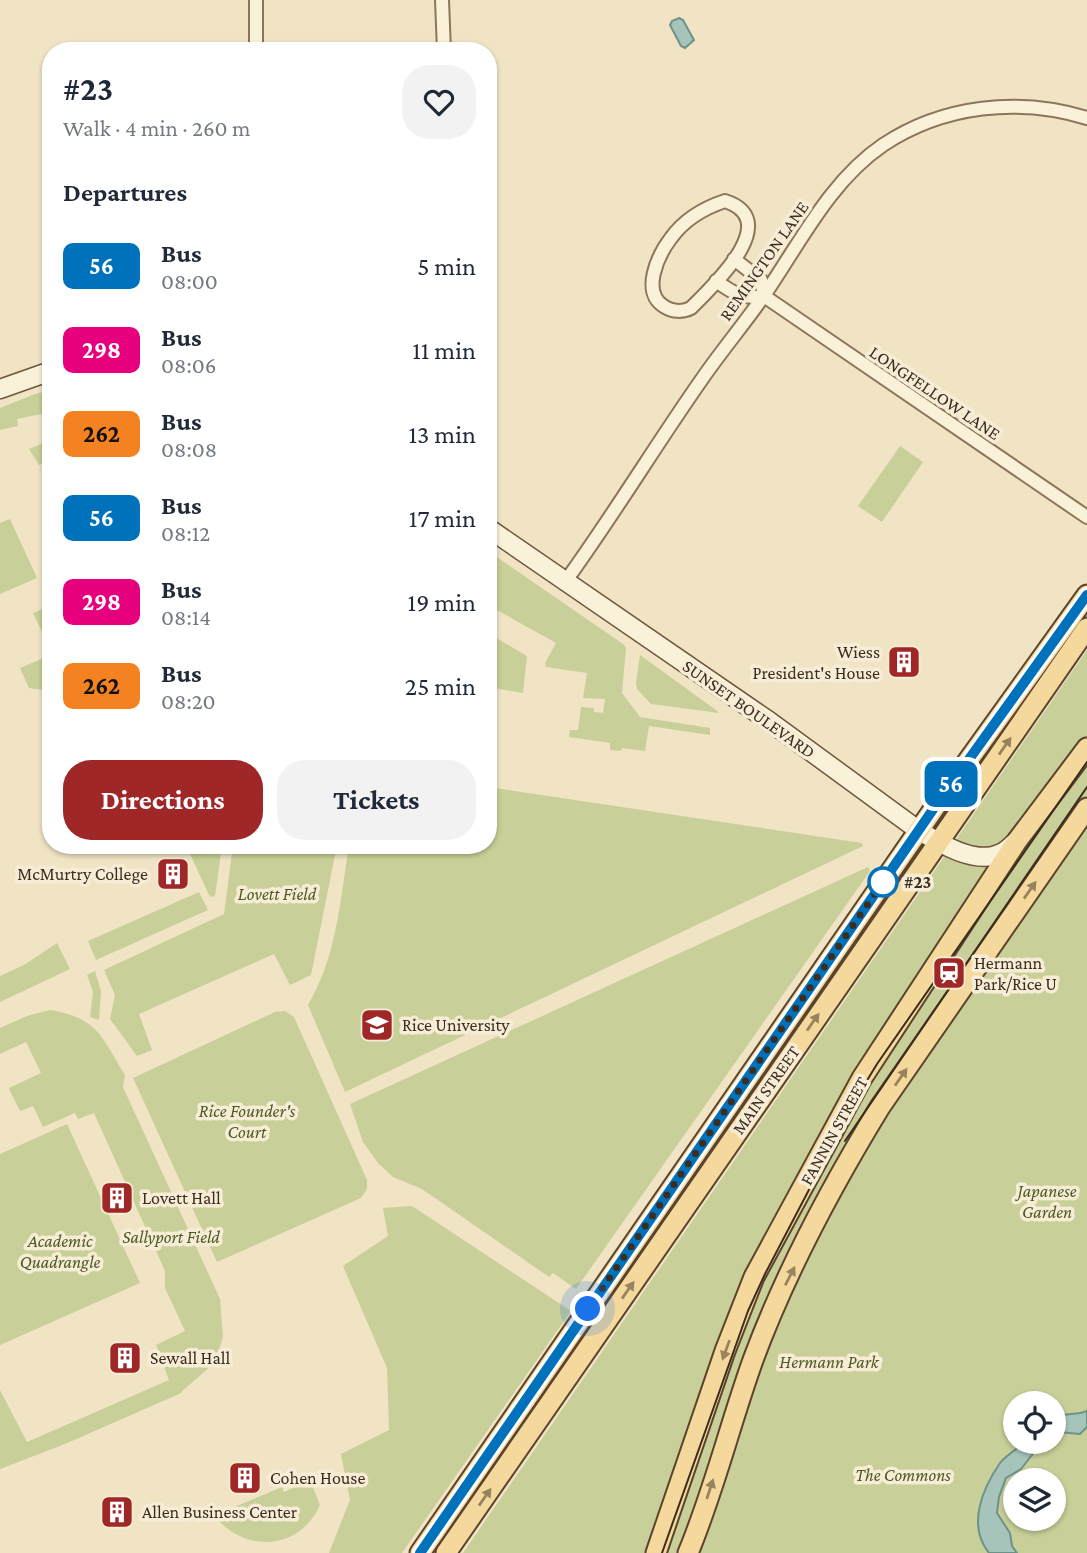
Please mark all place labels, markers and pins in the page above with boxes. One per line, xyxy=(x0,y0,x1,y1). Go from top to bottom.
place label: Wiess President's House xyxy=(752,642,880,683)
building icon: Wiess President's House xyxy=(885,643,923,681)
building icon: McMurtry College xyxy=(154,855,192,893)
place label: McMurtry College xyxy=(17,864,148,884)
marker: #23 xyxy=(868,867,898,897)
place label: #23 xyxy=(904,872,931,892)
place label: Hermann Park/Rice U xyxy=(974,953,1057,994)
station icon: Hermann Park/Rice U xyxy=(930,954,968,992)
school or university icon: Rice University xyxy=(358,1006,396,1044)
place label: Rice University xyxy=(402,1015,510,1035)
building icon: Lovett Hall xyxy=(98,1179,136,1217)
place label: Lovett Hall xyxy=(142,1188,221,1208)
building icon: Sewall Hall xyxy=(106,1339,144,1377)
place label: Sewall Hall xyxy=(150,1348,230,1368)
building icon: Cohen House xyxy=(226,1459,264,1497)
place label: Cohen House xyxy=(270,1468,365,1488)
building icon: Allen Business Center xyxy=(98,1493,136,1531)
place label: Allen Business Center xyxy=(142,1502,298,1522)

